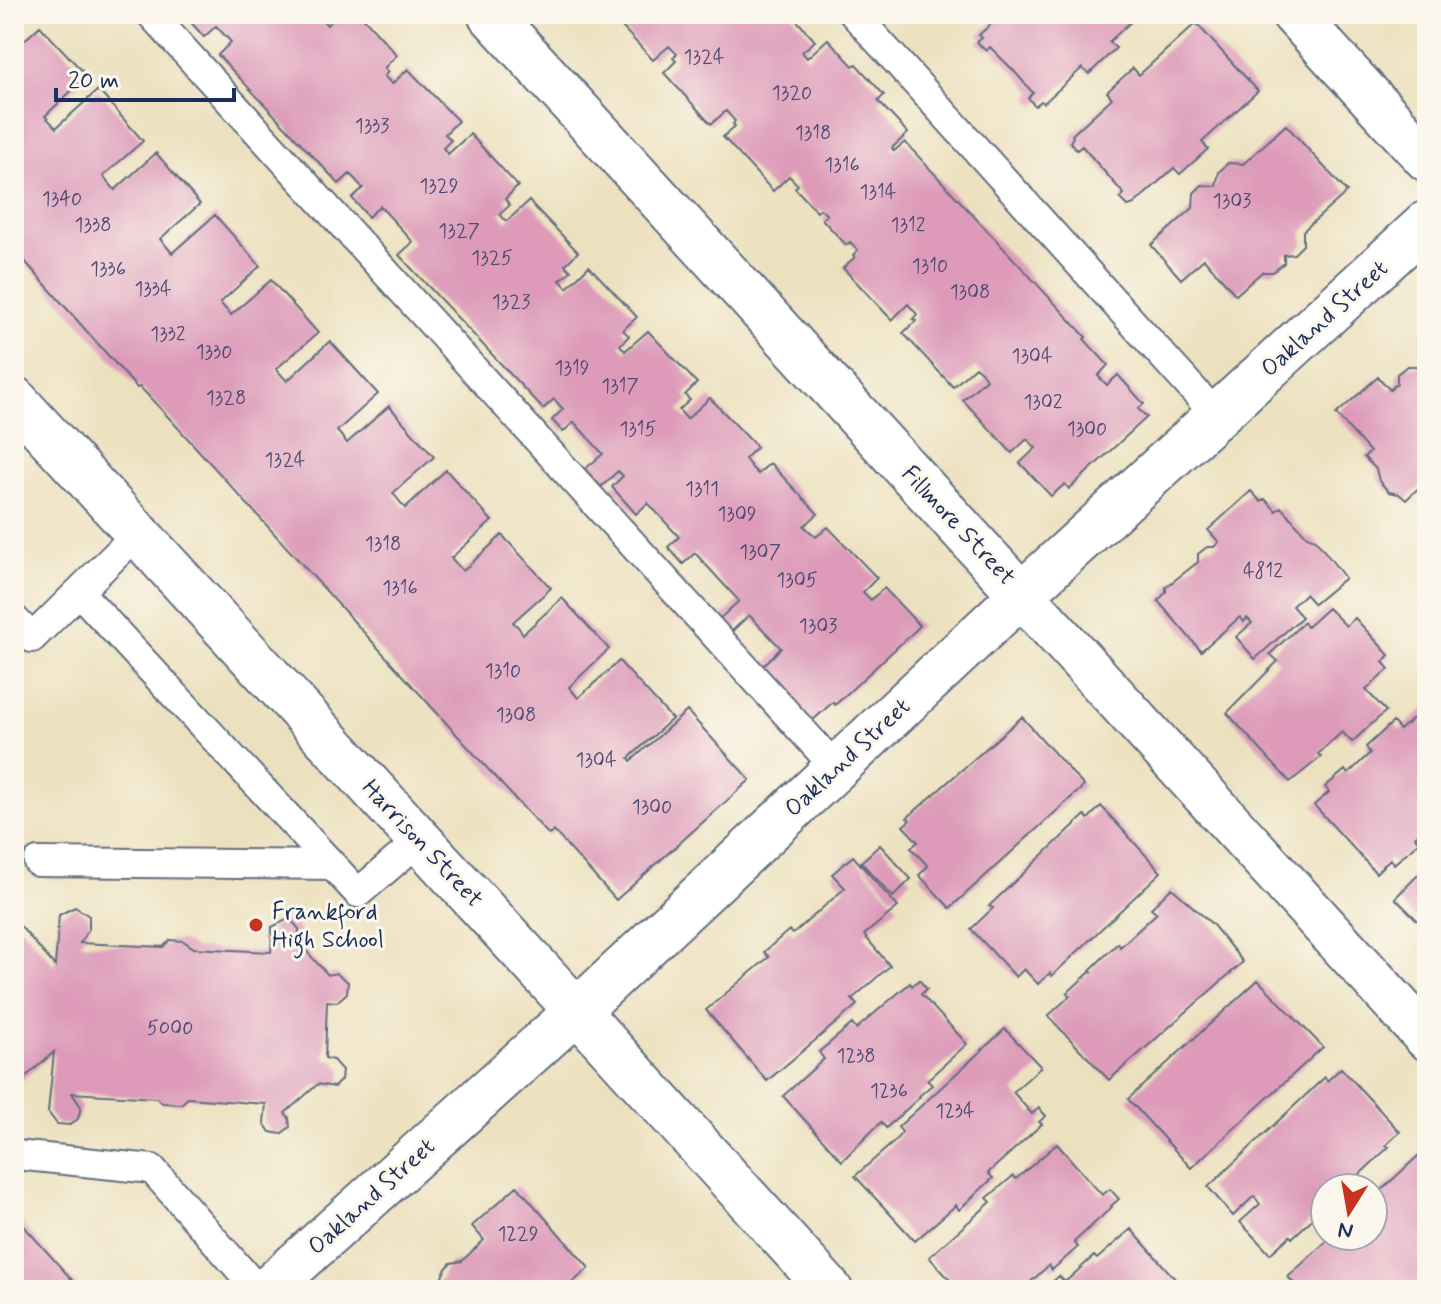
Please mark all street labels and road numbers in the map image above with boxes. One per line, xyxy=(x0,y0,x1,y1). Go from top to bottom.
street label: Oakland Street xyxy=(1255,254,1395,385)
street label: Fillmore Street xyxy=(894,459,1022,593)
street label: Oakland Street xyxy=(779,692,917,824)
street label: Harrison Street xyxy=(354,773,489,915)
street label: Oakland Street xyxy=(302,1132,442,1263)

